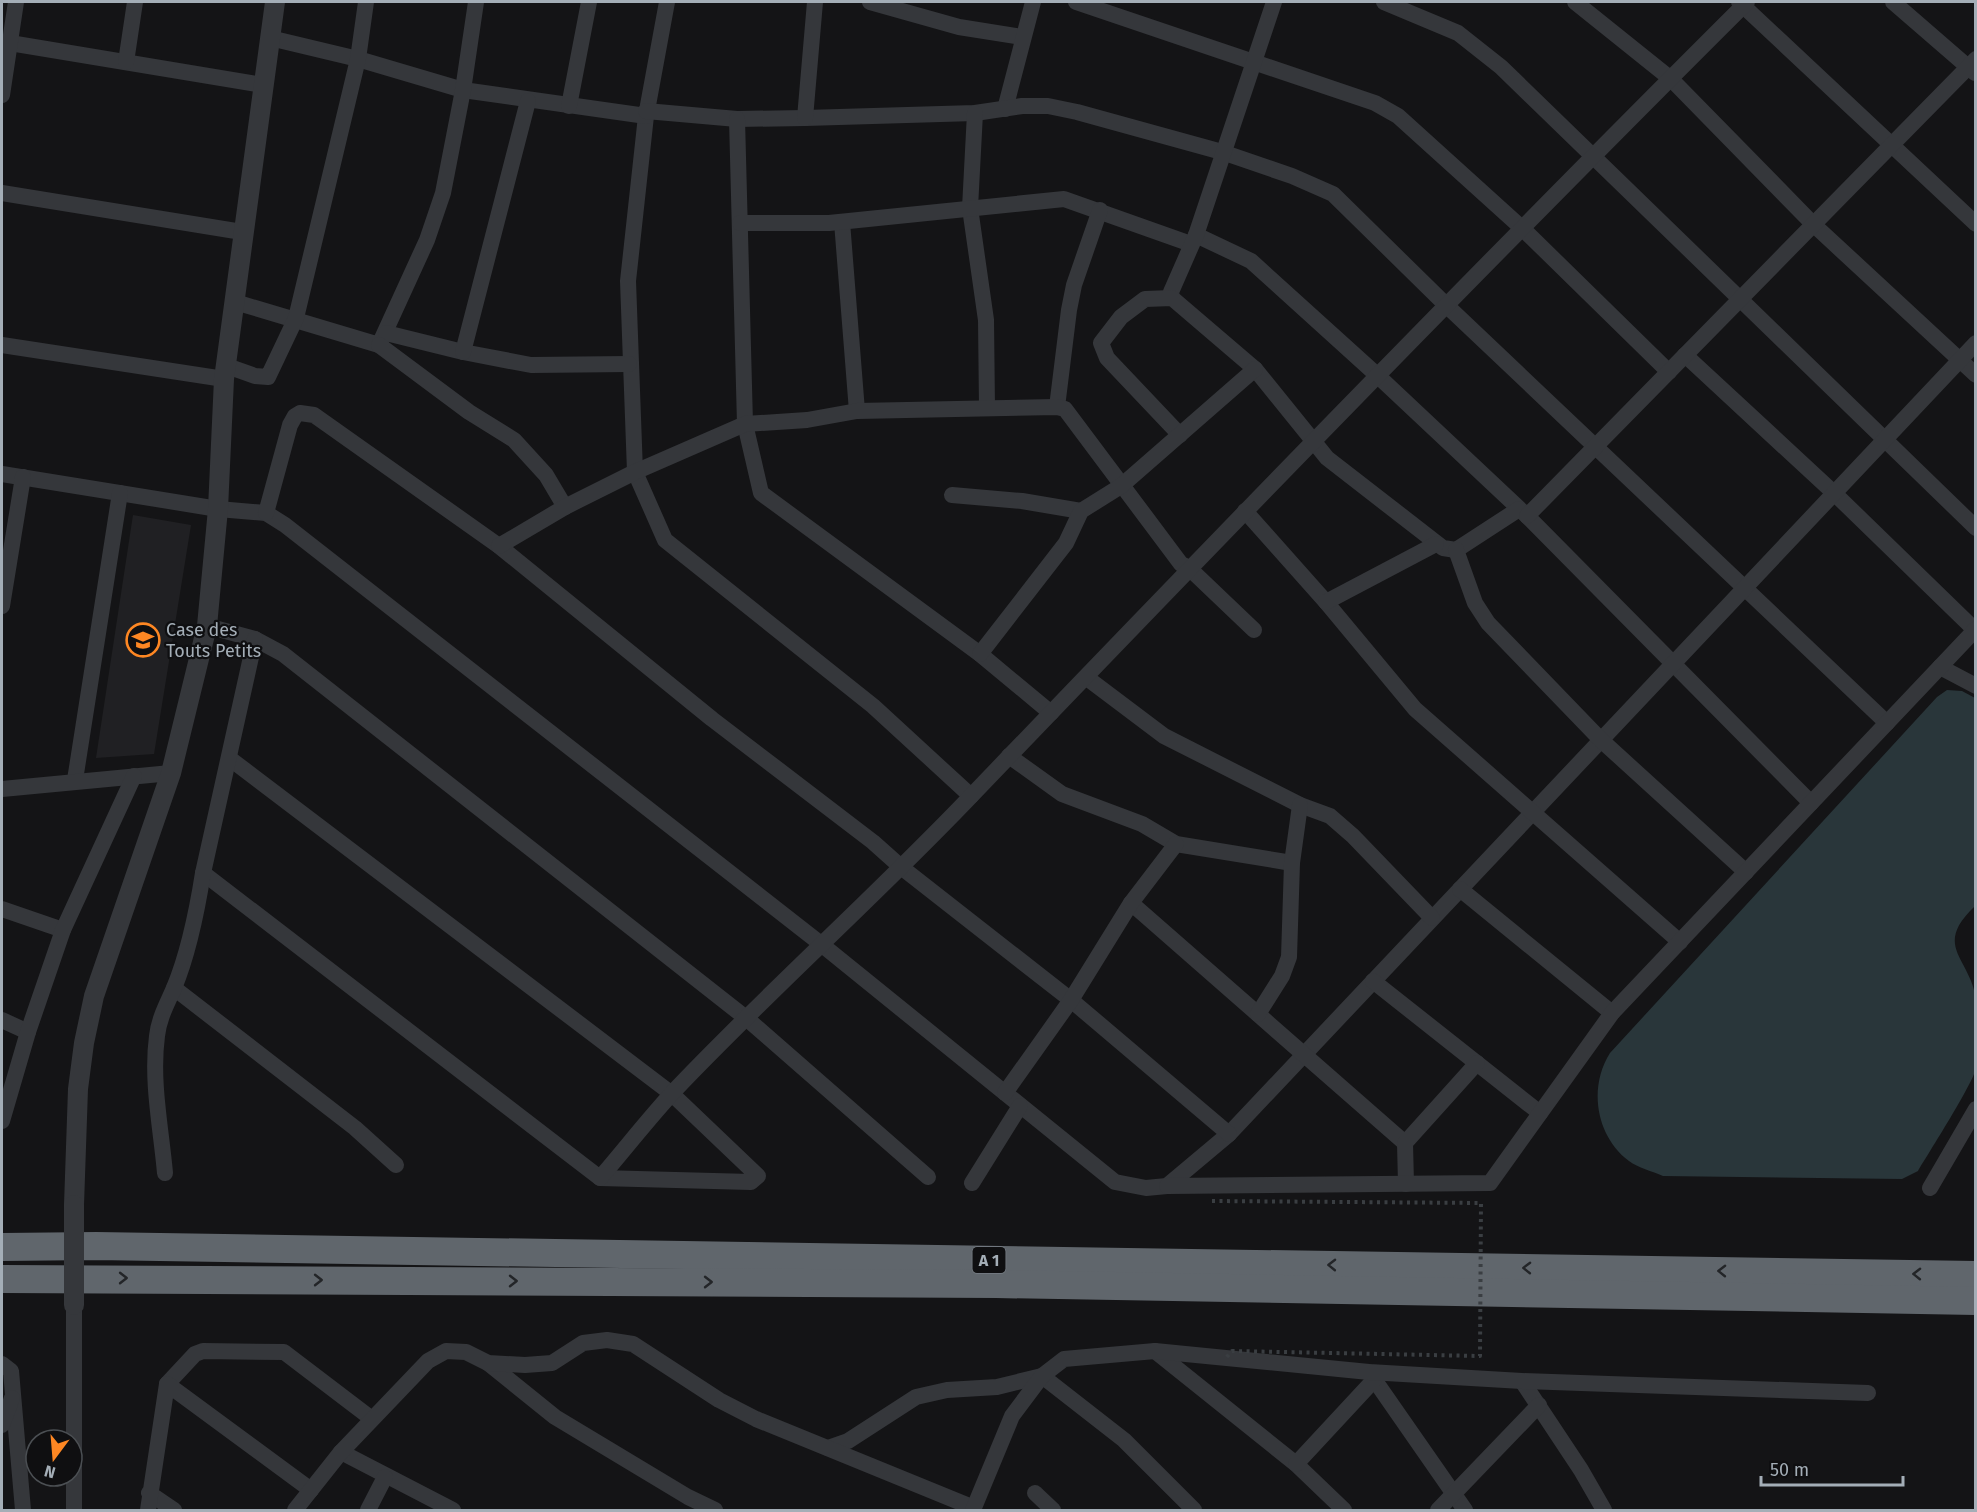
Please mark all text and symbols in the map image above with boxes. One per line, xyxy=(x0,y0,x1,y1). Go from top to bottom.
place label: Case des Touts Petits xyxy=(166,619,261,662)
school or university icon: Case des Touts Petits xyxy=(125,622,161,658)
road number: A 1 xyxy=(972,1247,1006,1273)
one-way arrow xyxy=(1328,1259,1337,1271)
one-way arrow xyxy=(1523,1262,1532,1274)
one-way arrow xyxy=(1718,1265,1727,1277)
one-way arrow xyxy=(1913,1268,1922,1280)
one-way arrow xyxy=(118,1272,127,1284)
one-way arrow xyxy=(313,1274,322,1286)
one-way arrow xyxy=(508,1275,517,1287)
one-way arrow xyxy=(703,1276,712,1288)
north arrow xyxy=(24,1428,84,1488)
scale bar xyxy=(1761,1449,1904,1487)
text: 50 m xyxy=(1770,1459,1809,1481)
text: N xyxy=(42,1461,58,1483)

